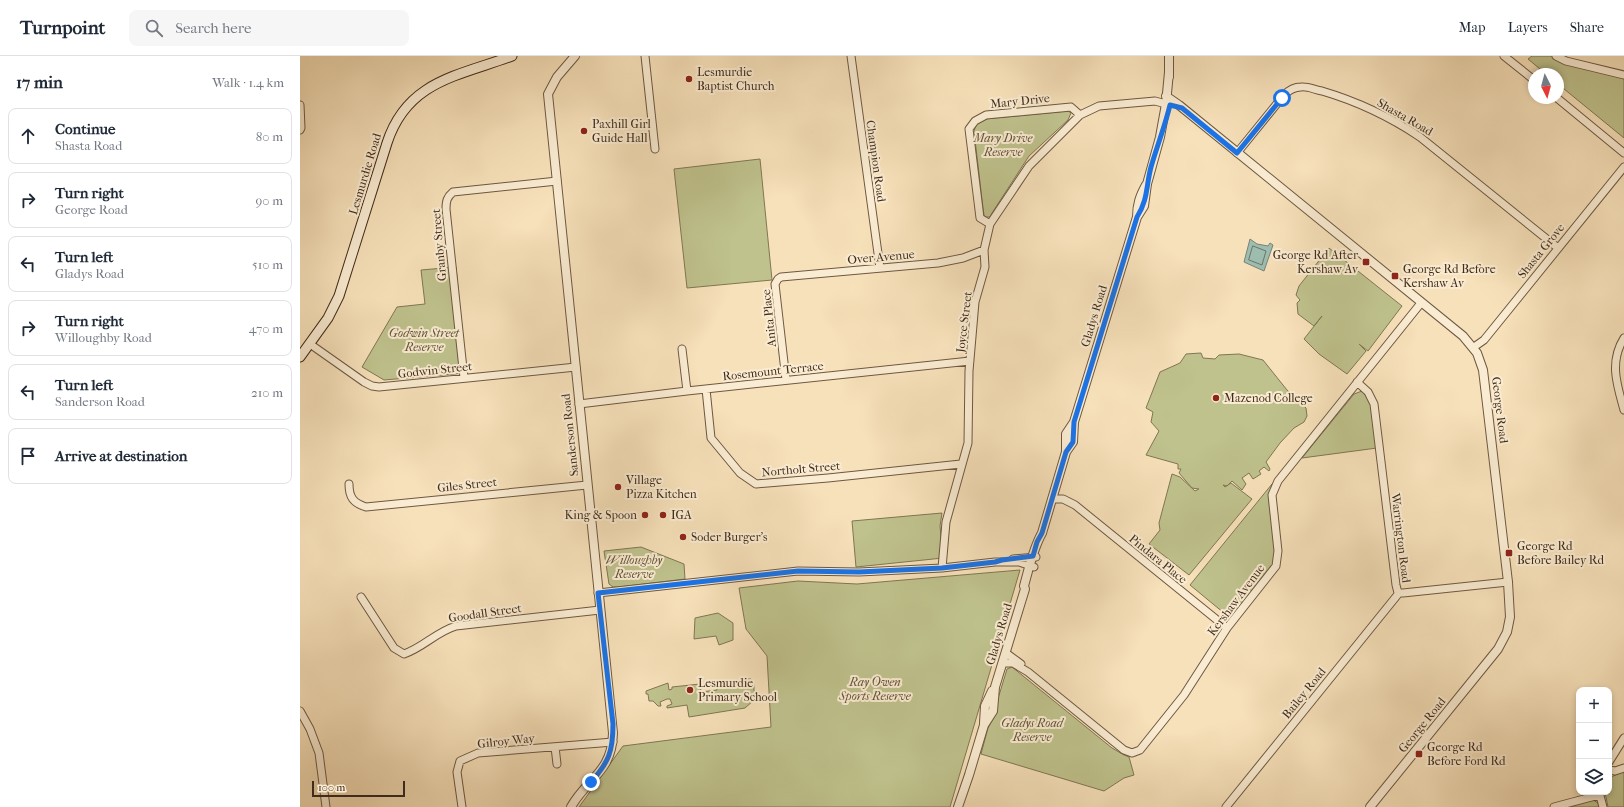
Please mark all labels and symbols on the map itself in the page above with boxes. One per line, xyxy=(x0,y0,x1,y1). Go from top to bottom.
place label: Lesmurdie Baptist Church xyxy=(697,65,775,93)
north arrow xyxy=(1528,68,1564,104)
marker: Lesmurdie Baptist Church xyxy=(684,74,694,84)
route start xyxy=(1273,89,1291,107)
street label: Mary Drive xyxy=(989,91,1051,111)
street label: Shasta Road xyxy=(1375,95,1436,139)
place label: Paxhill Girl Guide Hall xyxy=(592,117,651,145)
street label: Champion Road xyxy=(863,119,889,203)
marker: Paxhill Girl Guide Hall xyxy=(579,126,589,136)
street label: Lesmurdie Road xyxy=(346,131,384,216)
park label: Mary Drive Reserve xyxy=(973,131,1033,159)
street label: Granby Street xyxy=(429,208,449,282)
street label: Shasta Grove xyxy=(1515,221,1567,281)
street label: Over Avenue xyxy=(847,247,915,267)
place label: George Rd After Kershaw Av xyxy=(1273,248,1359,276)
marker: George Rd After Kershaw Av xyxy=(1361,257,1371,267)
place label: George Rd Before Kershaw Av xyxy=(1403,262,1496,290)
marker: George Rd Before Kershaw Av xyxy=(1390,271,1400,281)
street label: Gladys Road xyxy=(1078,283,1110,349)
street label: Anita Place xyxy=(759,288,779,349)
street label: Joyce Street xyxy=(953,290,975,354)
park label: Godwin Street Reserve xyxy=(389,326,460,354)
street label: Godwin Street xyxy=(397,359,474,381)
street label: Rosemount Terrace xyxy=(722,359,824,383)
street label: George Road xyxy=(1489,376,1511,445)
place label: Mazenod College xyxy=(1224,391,1313,405)
street label: Sanderson Road xyxy=(559,393,581,477)
marker: Mazenod College xyxy=(1211,393,1221,403)
street label: Northolt Street xyxy=(761,459,842,479)
place label: Village Pizza Kitchen xyxy=(625,473,697,501)
street label: Giles Street xyxy=(436,475,498,495)
marker: Village Pizza Kitchen xyxy=(613,482,623,492)
street label: Warrington Road xyxy=(1388,491,1414,584)
place label: King & Spoon xyxy=(565,508,637,522)
place label: IGA xyxy=(671,508,692,522)
marker: King & Spoon xyxy=(640,510,650,520)
marker: IGA xyxy=(658,510,668,520)
place label: Soder Burger's xyxy=(691,530,768,544)
street label: Pindara Place xyxy=(1126,531,1190,587)
marker: Soder Burger's xyxy=(678,532,688,542)
place label: George Rd Before Bailey Rd xyxy=(1517,539,1604,567)
marker: George Rd Before Bailey Rd xyxy=(1504,548,1514,558)
park label: Willoughby Reserve xyxy=(606,553,663,581)
street label: Kershaw Avenue xyxy=(1204,561,1268,639)
street label: Goodall Street xyxy=(448,601,523,625)
street label: Gladys Road xyxy=(983,601,1015,667)
street label: Bailey Road xyxy=(1279,664,1329,721)
park label: Ray Owen Sports Reserve xyxy=(838,675,912,703)
place label: Lesmurdie Primary School xyxy=(698,676,778,704)
marker: Lesmurdie Primary School xyxy=(685,685,695,695)
street label: George Road xyxy=(1395,694,1449,755)
park label: Gladys Road Reserve xyxy=(1001,716,1065,744)
street label: Gilroy Way xyxy=(477,731,536,751)
place label: George Rd Before Ford Rd xyxy=(1427,740,1506,768)
marker: George Rd Before Ford Rd xyxy=(1414,749,1424,759)
route end xyxy=(582,773,600,791)
scale bar xyxy=(312,779,405,798)

